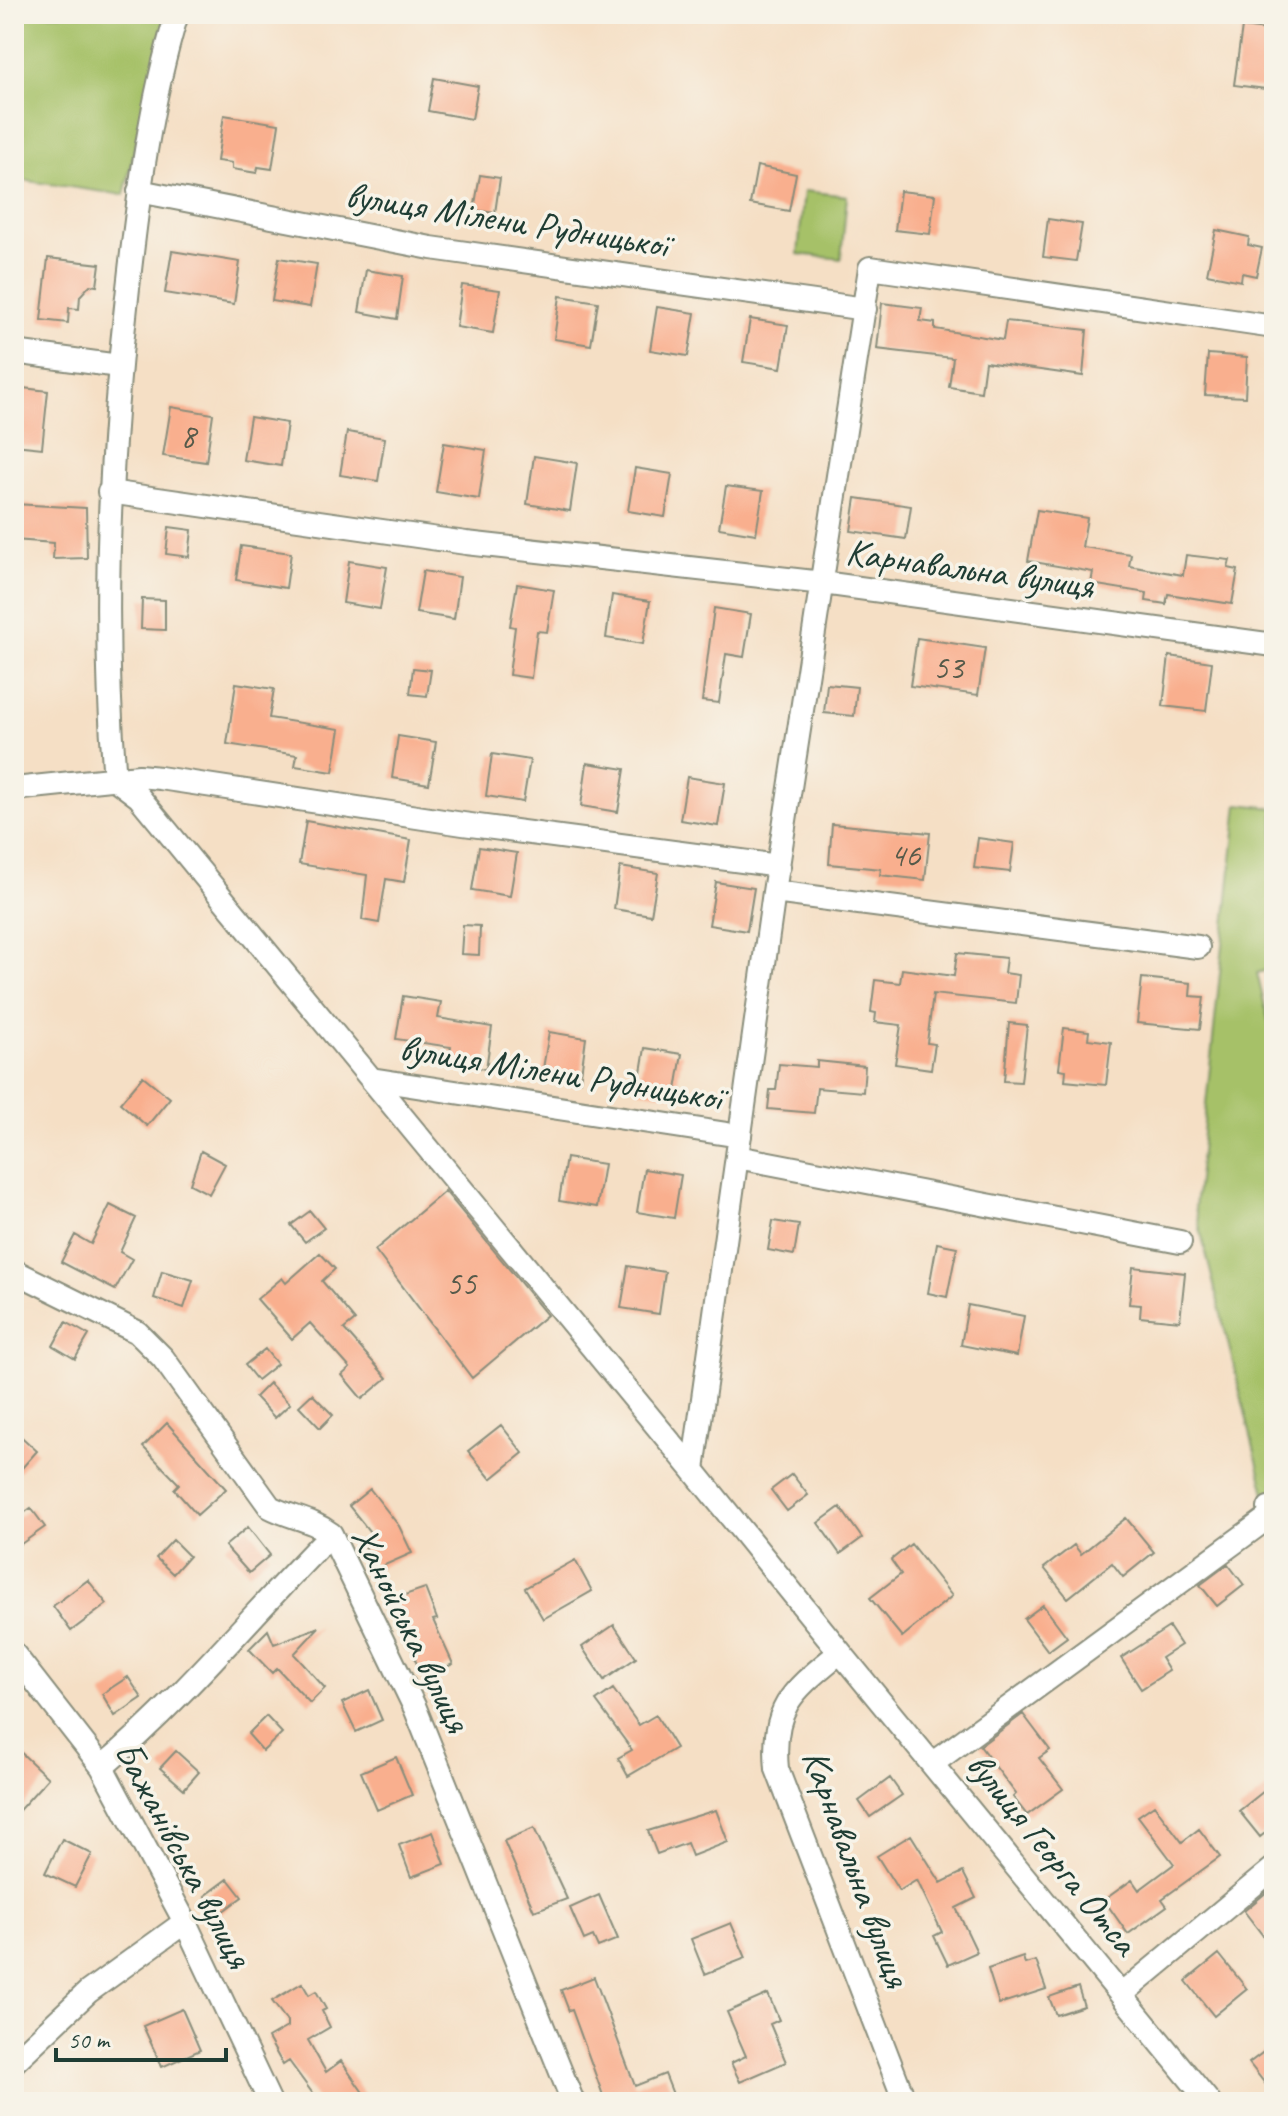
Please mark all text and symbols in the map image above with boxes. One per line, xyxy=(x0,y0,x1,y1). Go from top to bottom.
street label: вулиця Мілени Рудницької xyxy=(343,171,678,269)
house number: 8 xyxy=(180,414,199,457)
street label: Карнавальна вулиця xyxy=(843,528,1098,609)
house number: 53 xyxy=(933,646,966,689)
house number: 46 xyxy=(890,833,922,876)
street label: вулиця Мілени Рудницької xyxy=(397,1024,732,1122)
house number: 55 xyxy=(446,1262,478,1305)
street label: Ханойська вулиця xyxy=(342,1519,482,1741)
street label: Бажанівська вулиця xyxy=(104,1733,264,1977)
street label: вулиця Георга Отса xyxy=(956,1742,1150,1966)
street label: Карнавальна вулиця xyxy=(792,1743,922,1995)
scale bar xyxy=(56,2012,226,2062)
text: 50 m xyxy=(68,2025,111,2055)

